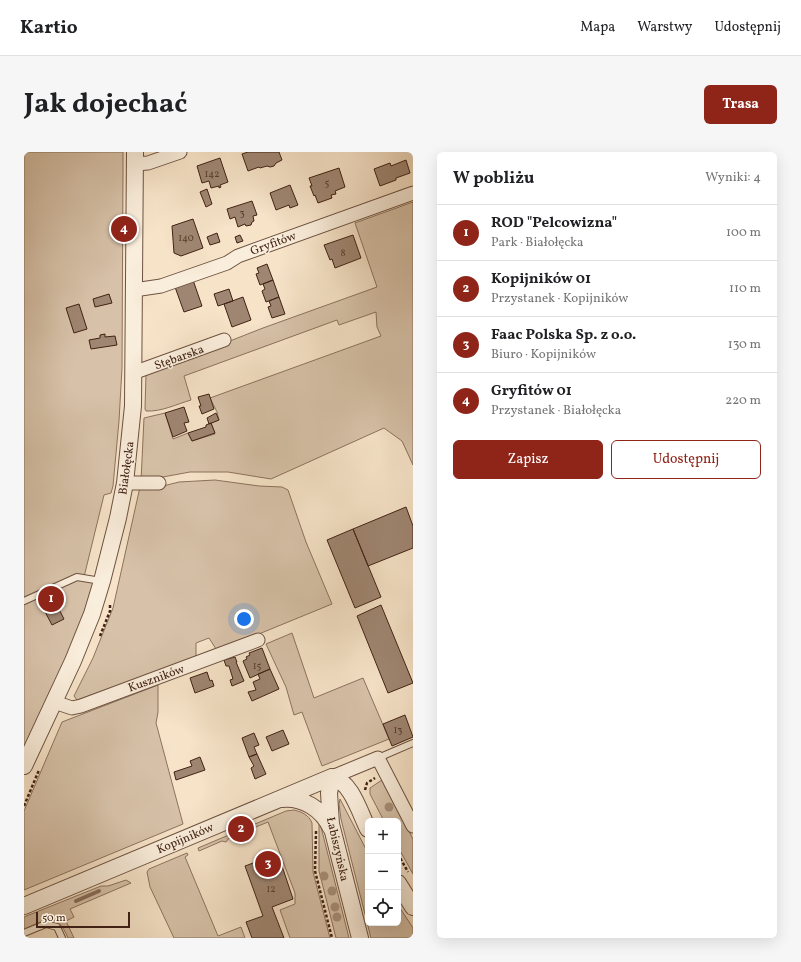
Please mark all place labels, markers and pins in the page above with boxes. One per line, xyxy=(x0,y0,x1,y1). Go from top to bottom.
pin: 4 xyxy=(111,214,137,244)
pin: 1 xyxy=(38,584,64,614)
pin: 2 xyxy=(228,814,254,844)
pin: 3 xyxy=(255,849,281,879)

